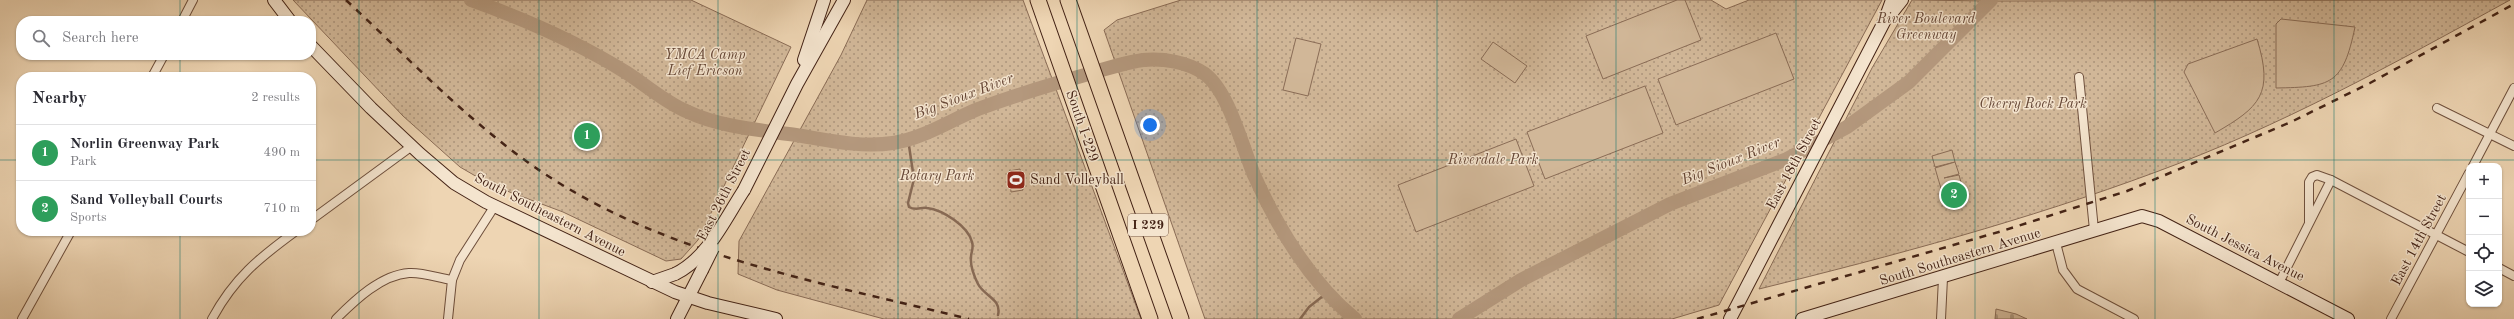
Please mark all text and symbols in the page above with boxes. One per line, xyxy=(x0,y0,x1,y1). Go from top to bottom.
park label: River Boulevard Greenway xyxy=(1876,12,1976,43)
search box xyxy=(16,16,316,60)
icon: search xyxy=(30,27,52,49)
text: Search here xyxy=(62,31,139,46)
park label: YMCA Camp Lief Ericson xyxy=(664,48,746,79)
water label: Big Sioux River xyxy=(911,71,1016,123)
street label: South I-229 xyxy=(1063,88,1101,164)
text: Nearby xyxy=(32,90,87,107)
text: 2 results xyxy=(251,91,300,104)
park label: Cherry Rock Park xyxy=(1979,97,2087,112)
your location xyxy=(1140,115,1160,135)
street label: East 18th Street xyxy=(1764,116,1824,212)
pin: 1 xyxy=(574,121,600,151)
water label: Big Sioux River xyxy=(1679,135,1783,189)
text: Norlin Greenway Park xyxy=(70,137,220,152)
text: 1 xyxy=(41,146,49,159)
text: 490 m xyxy=(263,146,300,159)
street label: East 26th Street xyxy=(695,147,753,243)
park label: Riverdale Park xyxy=(1447,153,1538,167)
text: Park xyxy=(70,155,97,168)
map controls xyxy=(2466,163,2502,307)
button: + xyxy=(2466,163,2502,199)
park label: Rotary Park xyxy=(899,169,974,184)
sports icon: Sand Volleyball xyxy=(1005,169,1027,191)
street label: South Southeastern Avenue xyxy=(472,171,628,259)
place label: Sand Volleyball xyxy=(1030,173,1124,187)
pin: 2 xyxy=(1941,180,1967,210)
street label: East 14th Street xyxy=(2389,192,2449,288)
text: Sand Volleyball Courts xyxy=(70,193,223,208)
button: − xyxy=(2466,199,2502,235)
text: 2 xyxy=(41,202,49,215)
text: 710 m xyxy=(263,202,300,215)
text: Sports xyxy=(70,211,107,224)
street label: South Jessica Avenue xyxy=(2184,212,2306,284)
road number: I 229 xyxy=(1128,214,1168,236)
street label: South Southeastern Avenue xyxy=(1878,226,2042,288)
button: locate xyxy=(2466,235,2502,271)
button: layers xyxy=(2466,271,2502,307)

